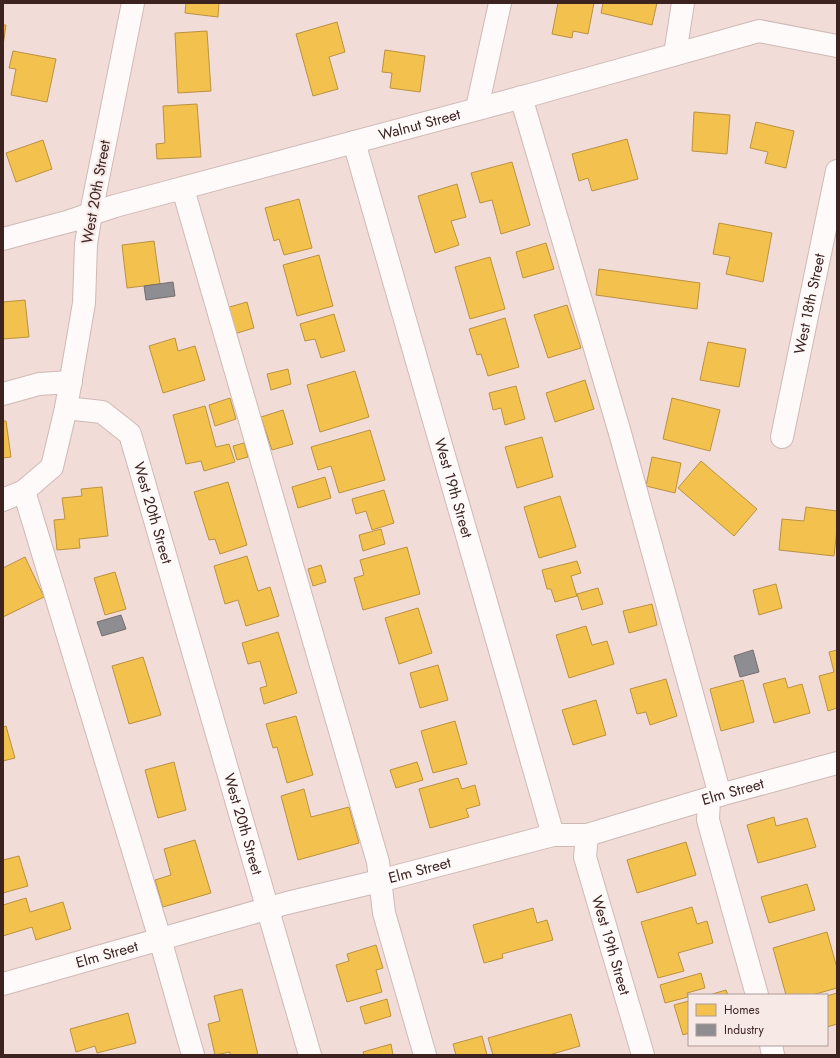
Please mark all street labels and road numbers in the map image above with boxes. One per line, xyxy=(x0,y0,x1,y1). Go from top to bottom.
street label: Walnut Street xyxy=(376,103,463,146)
street label: West 20th Street xyxy=(76,138,116,246)
street label: West 18th Street xyxy=(788,251,831,356)
street label: West 19th Street xyxy=(429,436,478,541)
street label: West 20th Street xyxy=(128,459,178,567)
street label: West 20th Street xyxy=(218,771,268,878)
street label: Elm Street xyxy=(699,772,767,811)
street label: Elm Street xyxy=(386,851,454,889)
street label: West 19th Street xyxy=(586,893,636,998)
street label: Elm Street xyxy=(73,935,141,974)

